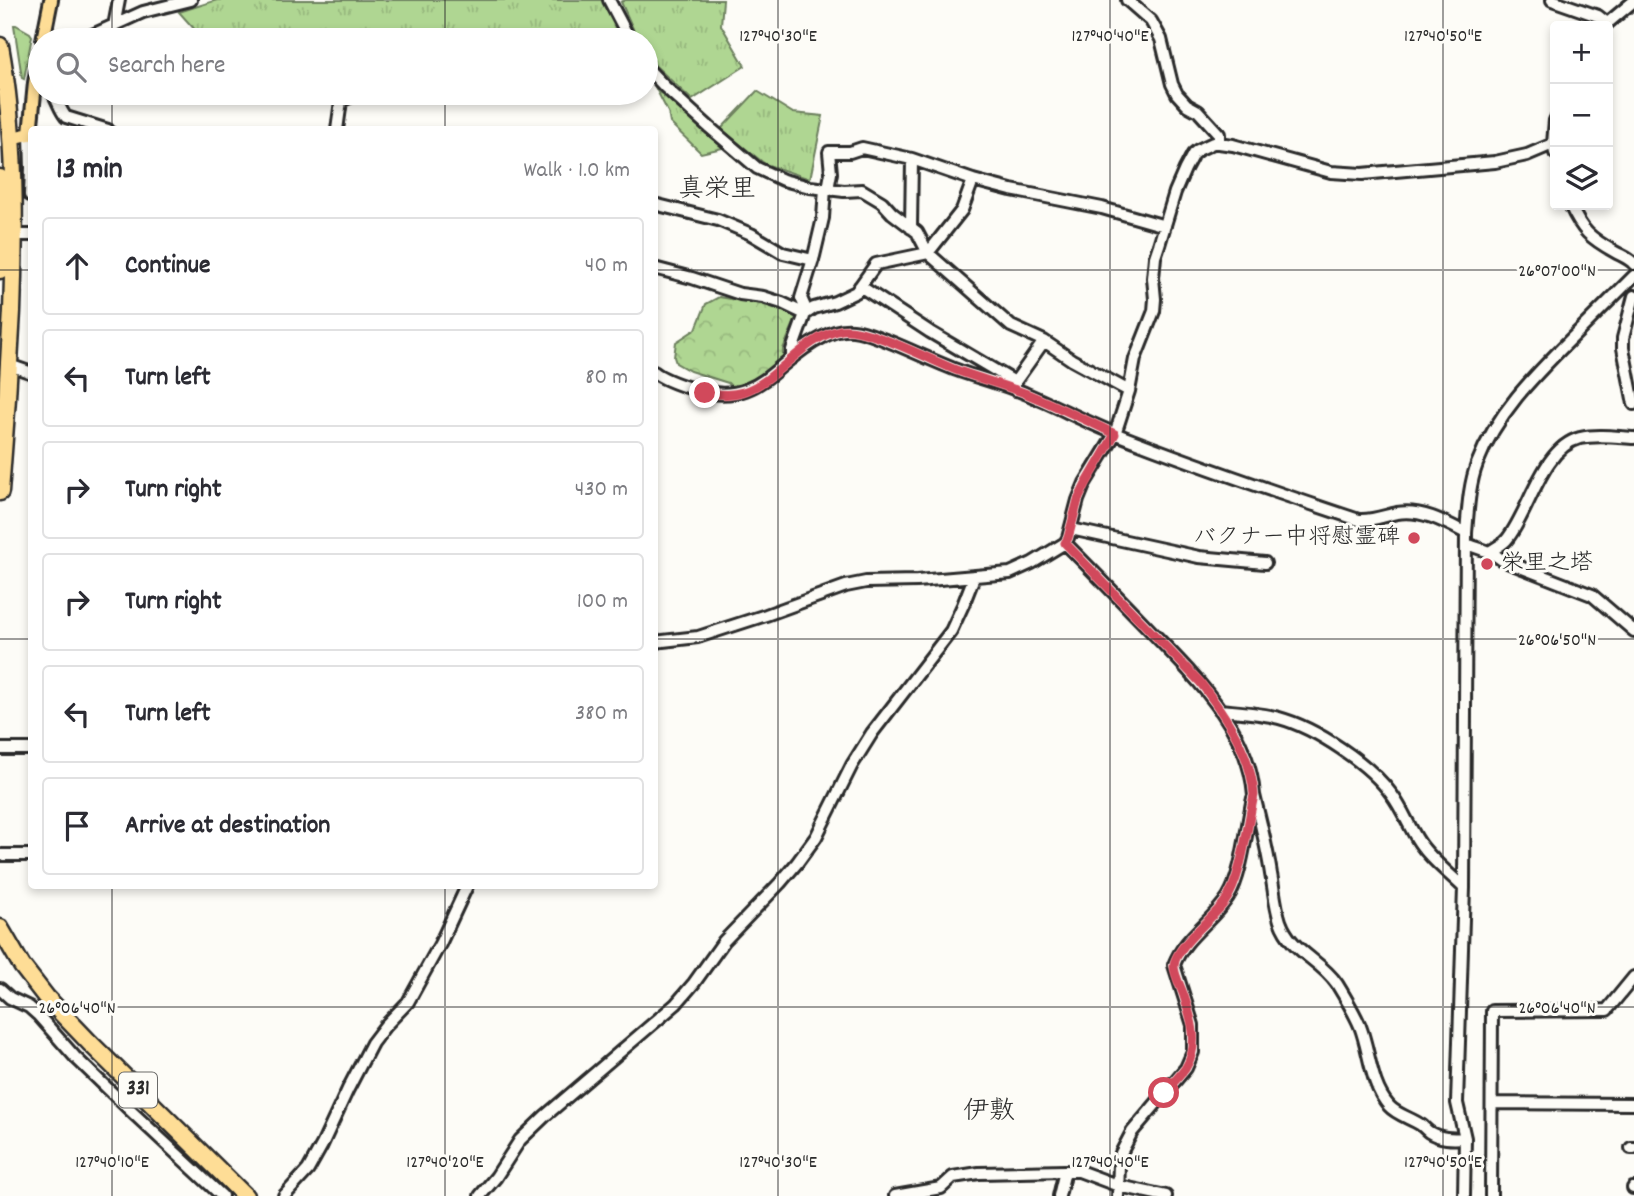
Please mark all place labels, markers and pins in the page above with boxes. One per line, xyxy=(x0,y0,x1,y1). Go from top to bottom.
place label: バクナー中将慰霊碑 xyxy=(1193,522,1400,555)
marker: バクナー中将慰霊碑 xyxy=(1406,530,1422,546)
place label: 栄里之塔 xyxy=(1501,548,1593,581)
marker: 栄里之塔 xyxy=(1479,556,1495,572)

